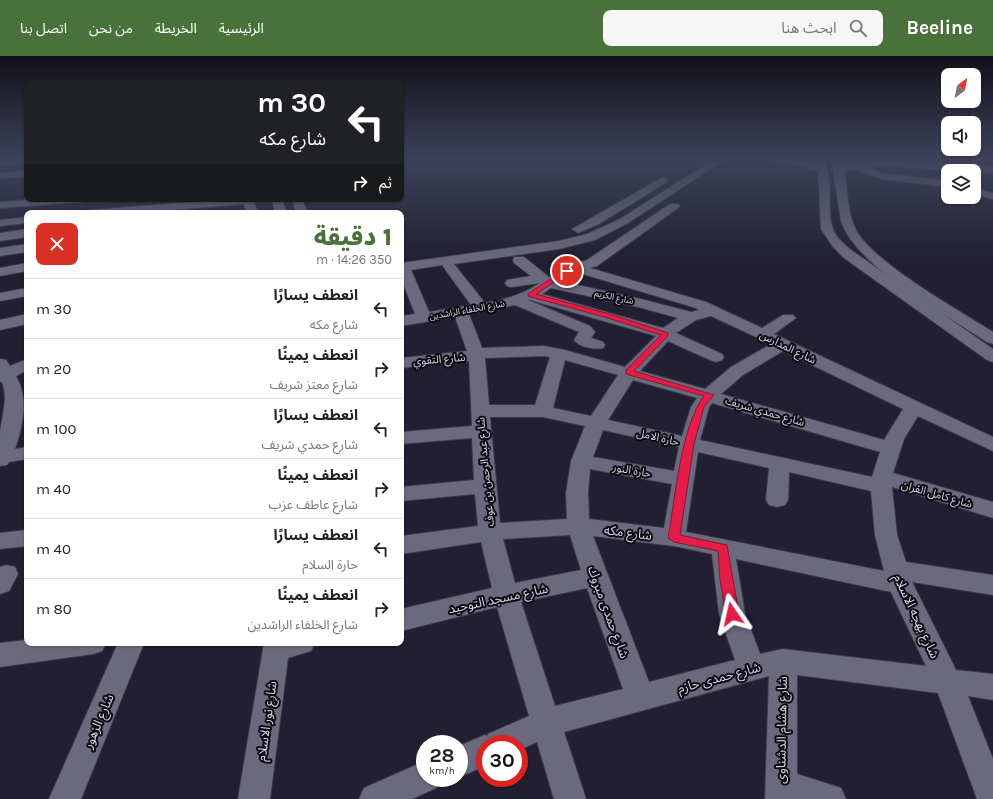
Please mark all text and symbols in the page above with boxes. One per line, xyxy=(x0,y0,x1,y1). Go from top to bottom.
search box xyxy=(603,10,883,46)
icon: search xyxy=(847,17,869,39)
text: Beeline xyxy=(907,17,973,39)
text: ابحث هنا xyxy=(781,19,837,37)
text: اتصل بنا xyxy=(20,20,67,37)
text: من نحن xyxy=(89,20,133,37)
text: الخريطة xyxy=(155,20,197,37)
text: الرئيسية xyxy=(219,20,264,37)
north arrow xyxy=(941,68,981,108)
map controls xyxy=(941,68,981,204)
text: 30 m xyxy=(257,86,326,119)
icon: left xyxy=(340,96,392,148)
button: sound xyxy=(941,116,981,156)
text: شارع مكه xyxy=(259,128,326,150)
button: layers xyxy=(941,164,981,204)
icon: right xyxy=(349,172,371,194)
text: ثم xyxy=(379,174,392,192)
button: close xyxy=(36,223,78,265)
text: 1 دقيقة xyxy=(314,223,392,251)
text: 350 m · 14:26 xyxy=(316,252,392,267)
pin xyxy=(550,254,584,288)
icon: arrive xyxy=(556,260,578,282)
text: انعطف يسارًا xyxy=(274,286,358,304)
street label: شارع الكريم xyxy=(593,288,634,308)
icon: left xyxy=(370,298,392,320)
street label: شارع الخلفاء الراشدين xyxy=(428,298,506,324)
text: 30 m xyxy=(36,300,71,318)
text: شارع مكه xyxy=(310,317,358,332)
street label: شارع المدارس xyxy=(757,328,819,368)
text: انعطف يمينًا xyxy=(278,346,358,364)
street label: شارع التقوي xyxy=(412,351,466,371)
icon: right xyxy=(370,358,392,380)
text: 20 m xyxy=(36,360,71,378)
text: شارع معتز شريف xyxy=(270,377,358,392)
street label: شارع حمدي شريف xyxy=(723,394,806,432)
text: انعطف يسارًا xyxy=(274,406,358,424)
street label: شارع عبد الرحمن بن عوف xyxy=(474,416,498,527)
icon: left xyxy=(370,418,392,440)
text: 100 m xyxy=(36,420,76,438)
street label: حارة الامل xyxy=(635,426,681,449)
text: شارع حمدي شريف xyxy=(261,437,358,452)
street label: حارة النور xyxy=(611,461,653,480)
text: انعطف يمينًا xyxy=(278,466,358,484)
icon: right xyxy=(370,478,392,500)
street label: شارع كامل الفران xyxy=(900,478,974,512)
text: 40 m xyxy=(36,480,71,498)
text: شارع عاطف عزب xyxy=(268,497,358,512)
street label: شارع مكه xyxy=(603,522,653,546)
text: انعطف يسارًا xyxy=(274,526,358,544)
icon: left xyxy=(370,538,392,560)
text: 40 m xyxy=(36,540,71,558)
text: حارة السلام xyxy=(302,557,358,572)
street label: شارع حمدى مبروك xyxy=(582,564,632,661)
street label: شارع بهجه الاسلام xyxy=(888,572,943,662)
street label: شارع مسجد التوحيد xyxy=(447,581,550,619)
text: انعطف يمينًا xyxy=(278,586,358,604)
position arrow xyxy=(711,593,753,635)
icon: right xyxy=(370,598,392,620)
text: 80 m xyxy=(36,600,72,618)
text: شارع الخلفاء الراشدين xyxy=(247,617,358,632)
street label: شارع حمدى حازم xyxy=(676,659,763,699)
street label: شارع هشام الدشناوى xyxy=(773,676,793,784)
street label: شارع نور الاسلام xyxy=(253,680,283,763)
street label: شارع الزهور xyxy=(80,692,119,753)
speed limit sign: 30 xyxy=(476,735,528,787)
text: 28 xyxy=(429,744,455,767)
text: km/h xyxy=(429,765,455,777)

